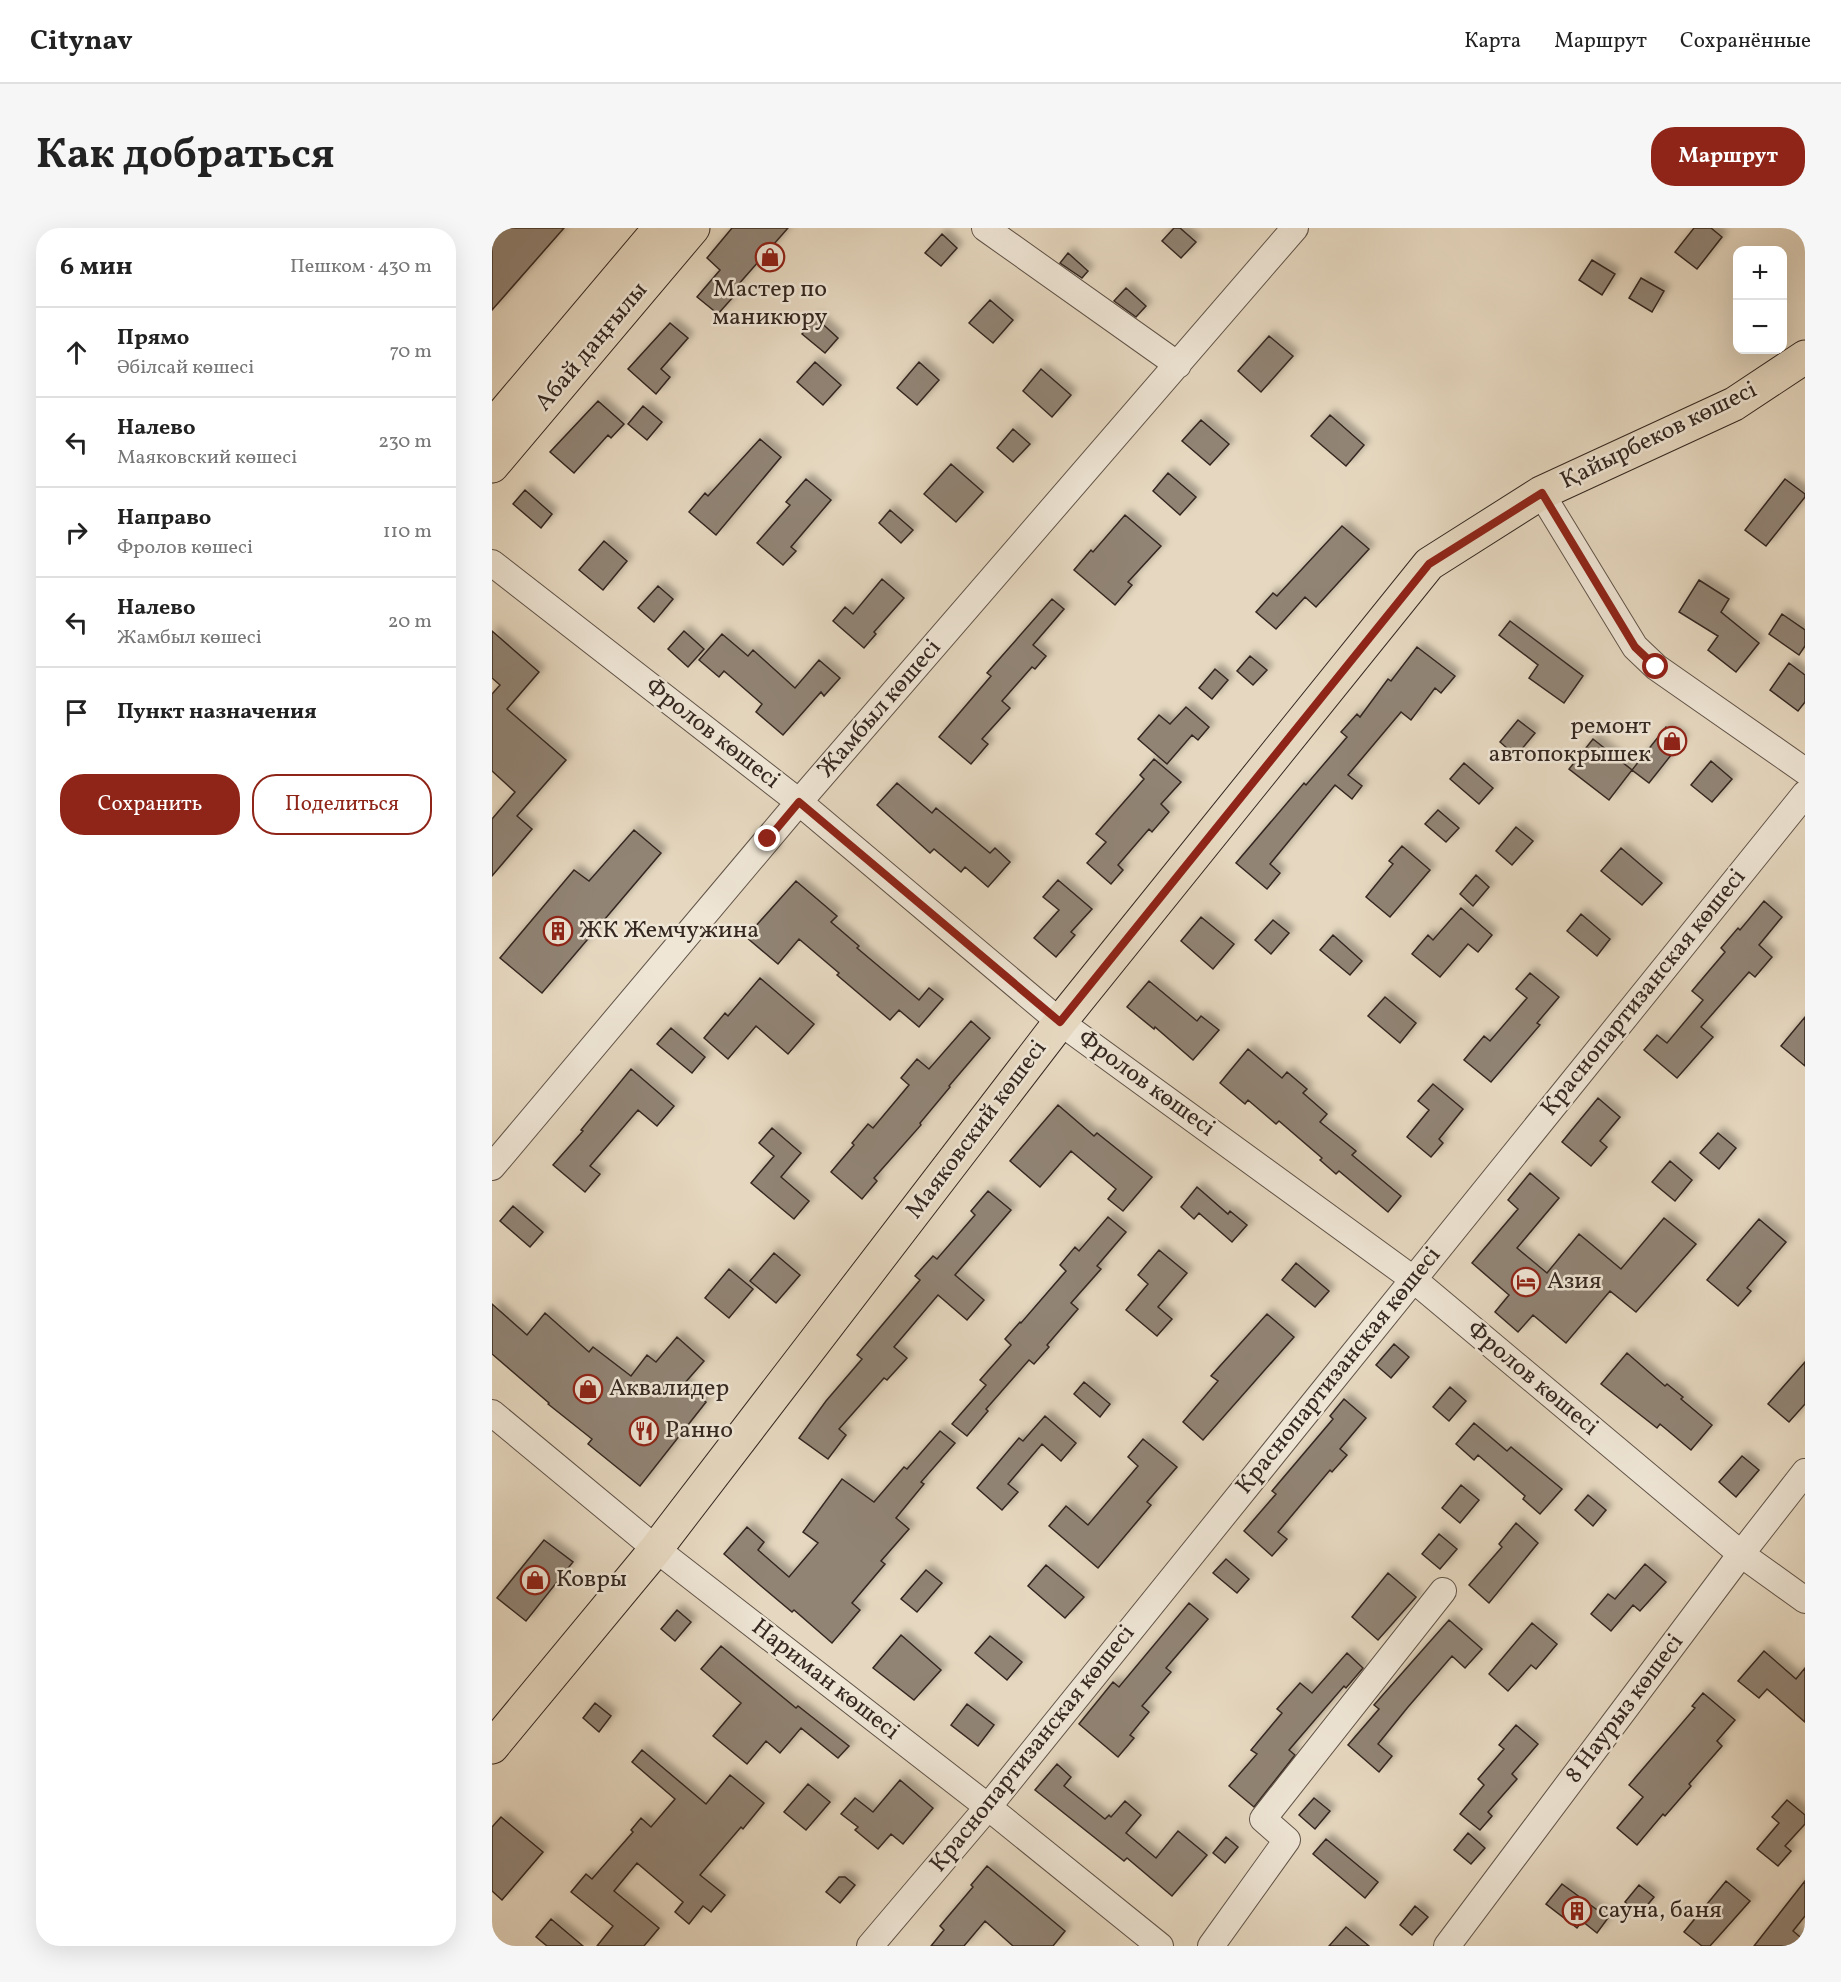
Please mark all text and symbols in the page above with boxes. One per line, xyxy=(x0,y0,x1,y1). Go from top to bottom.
text: Citynav xyxy=(30,22,133,61)
text: Карта xyxy=(1464,27,1521,56)
text: Маршрут xyxy=(1554,27,1647,56)
text: Сохранённые xyxy=(1680,27,1811,56)
text: Как добраться xyxy=(36,127,335,186)
button: Маршрут xyxy=(1651,127,1805,186)
shop icon: Мастер по маникюру xyxy=(754,241,786,273)
map controls xyxy=(1733,246,1787,354)
button: + xyxy=(1733,246,1787,300)
text: 6 мин xyxy=(60,249,133,285)
text: Пешком · 430 m xyxy=(290,253,432,281)
place label: Мастер по маникюру xyxy=(712,273,828,335)
street label: Абай даңғылы xyxy=(528,275,656,419)
button: − xyxy=(1733,300,1787,354)
text: Прямо xyxy=(117,323,189,354)
icon: ahead xyxy=(60,336,93,369)
text: 70 m xyxy=(389,338,432,366)
text: Әбілсай көшесі xyxy=(117,354,254,382)
street label: Қайырбеков көшесі xyxy=(1555,374,1763,498)
text: Налево xyxy=(117,413,196,444)
icon: left xyxy=(60,426,93,459)
text: 230 m xyxy=(378,428,432,456)
text: Маяковский көшесі xyxy=(117,444,297,472)
text: Направо xyxy=(117,503,211,534)
icon: right xyxy=(60,516,93,549)
text: 110 m xyxy=(383,518,432,546)
text: Фролов көшесі xyxy=(117,534,253,562)
text: Налево xyxy=(117,593,196,624)
icon: left xyxy=(60,606,93,639)
text: 20 m xyxy=(388,608,432,636)
text: Жамбыл көшесі xyxy=(117,624,262,652)
street label: Жамбыл көшесі xyxy=(810,632,950,786)
route start xyxy=(1642,653,1668,679)
street label: Фролов көшесі xyxy=(637,670,787,798)
icon: arrive xyxy=(60,696,93,729)
text: Пункт назначения xyxy=(117,697,317,728)
place label: ремонт автопокрышек xyxy=(1489,710,1651,772)
shop icon: ремонт автопокрышек xyxy=(1656,725,1688,757)
button: Сохранить xyxy=(60,774,240,835)
button: Поделиться xyxy=(252,774,432,835)
route end xyxy=(754,825,780,851)
street label: Краснопартизанская көшесі xyxy=(1533,862,1755,1124)
place label: ЖК Жемчужина xyxy=(579,914,759,948)
building icon: ЖК Жемчужина xyxy=(542,915,574,947)
street label: Фролов көшесі xyxy=(1070,1022,1222,1146)
street label: Маяковский көшесі xyxy=(898,1033,1056,1227)
street label: Краснопартизанская көшесі xyxy=(1228,1240,1450,1502)
place label: Азия xyxy=(1547,1265,1601,1299)
hotel icon: Азия xyxy=(1510,1266,1542,1298)
street label: Фролов көшесі xyxy=(1459,1314,1605,1444)
place label: Аквалидер xyxy=(609,1372,729,1406)
shop icon: Аквалидер xyxy=(572,1373,604,1405)
place label: Ранно xyxy=(665,1414,733,1448)
restaurant icon: Ранно xyxy=(628,1415,660,1447)
place label: Ковры xyxy=(556,1563,627,1597)
shop icon: Ковры xyxy=(519,1564,551,1596)
street label: Нариман көшесі xyxy=(744,1611,906,1749)
street label: Краснопартизанская көшесі xyxy=(922,1618,1144,1880)
street label: 8 Наурыз көшесі xyxy=(1558,1627,1692,1791)
place label: сауна, баня xyxy=(1598,1894,1722,1928)
building icon: сауна, баня xyxy=(1561,1895,1593,1927)

